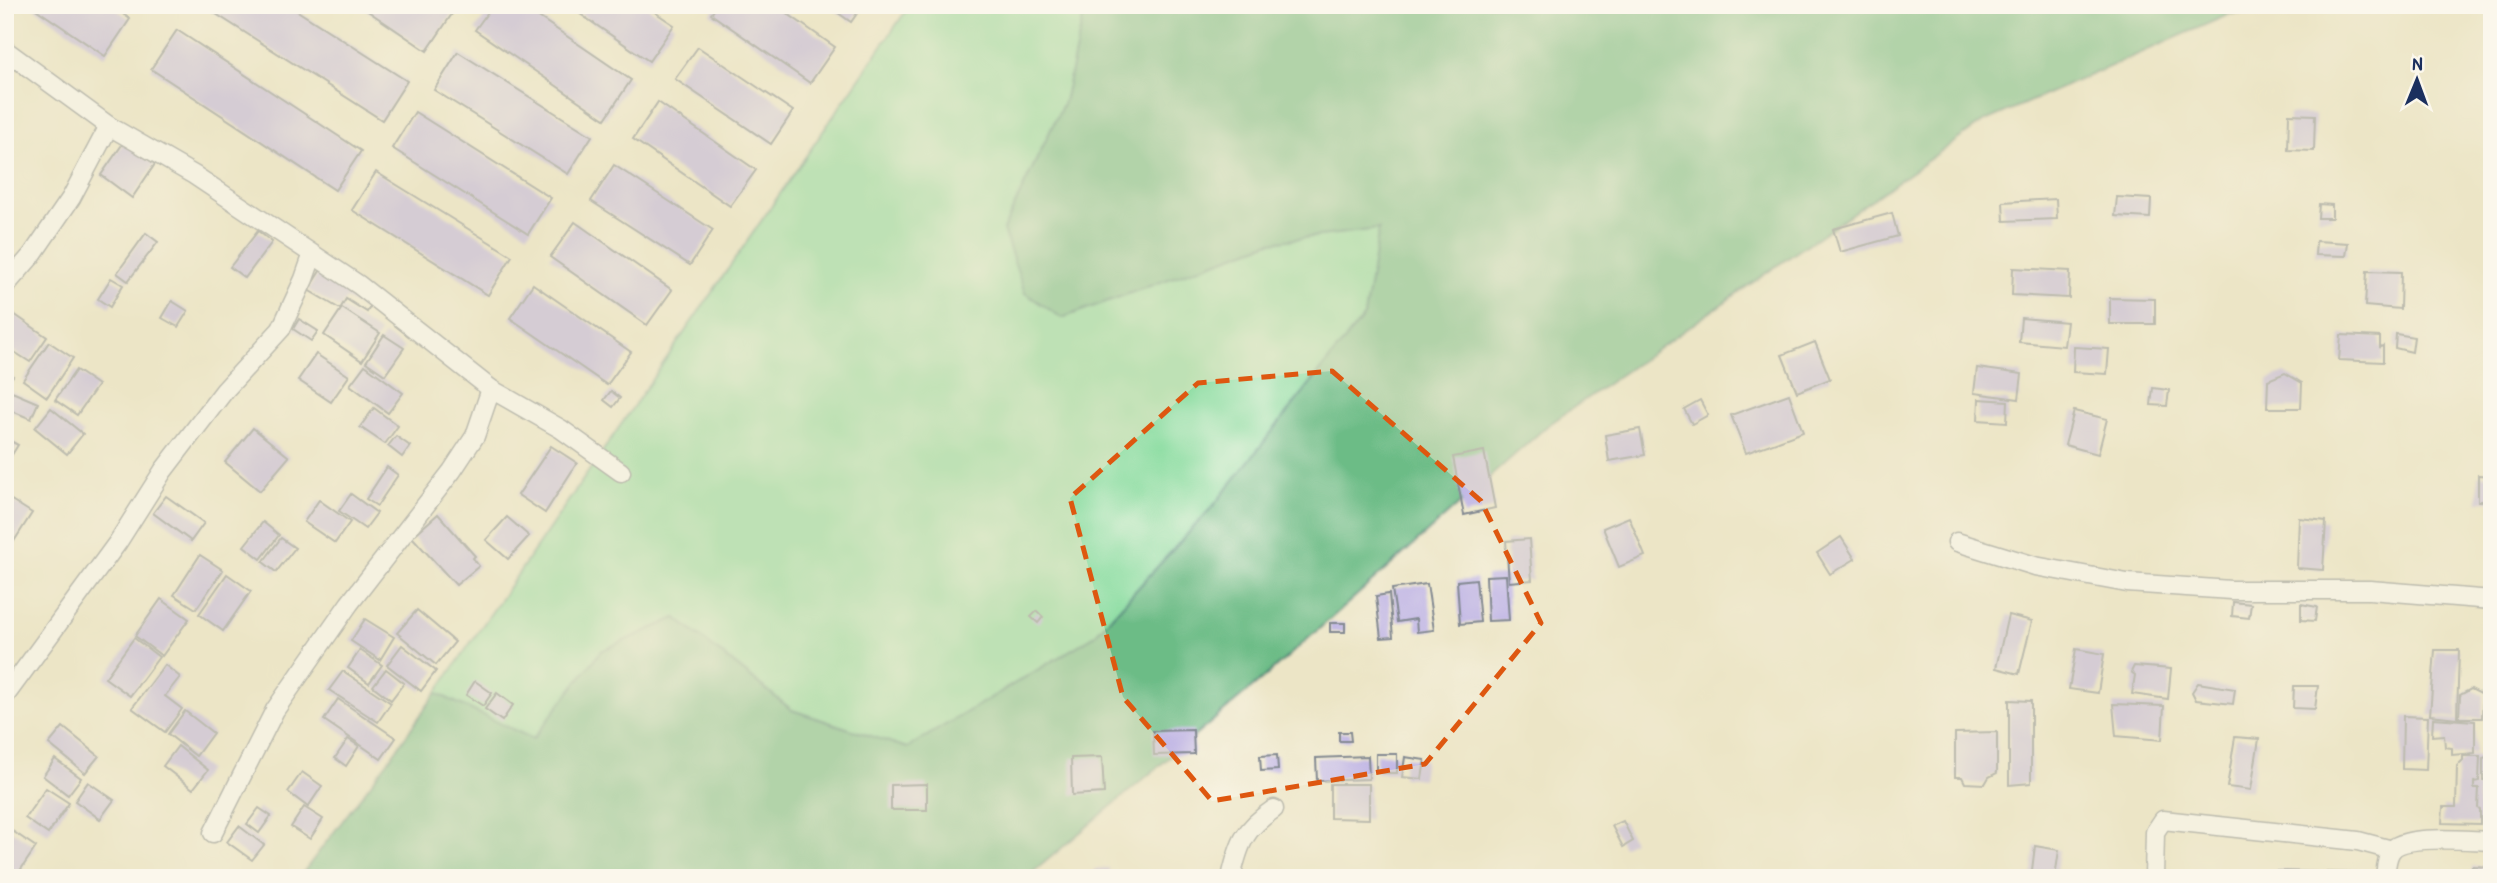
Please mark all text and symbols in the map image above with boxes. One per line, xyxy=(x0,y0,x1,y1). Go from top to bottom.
north arrow xyxy=(2382,46,2452,116)
text: N xyxy=(2412,50,2423,76)

